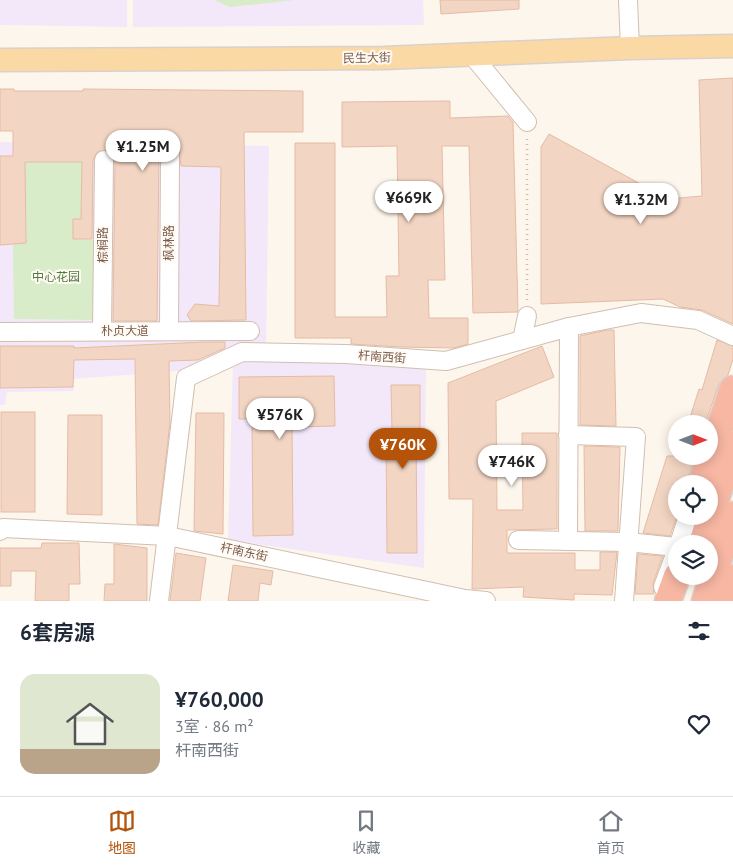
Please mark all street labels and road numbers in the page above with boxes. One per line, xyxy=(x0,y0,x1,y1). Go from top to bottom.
street label: 民生大街 xyxy=(343,50,391,65)
street label: 枫林路 xyxy=(161,225,176,261)
street label: 棕榈路 xyxy=(95,227,110,263)
street label: 朴贞大道 xyxy=(101,323,149,338)
street label: 杆南西街 xyxy=(358,347,407,366)
street label: 杆南东街 xyxy=(219,539,269,564)

